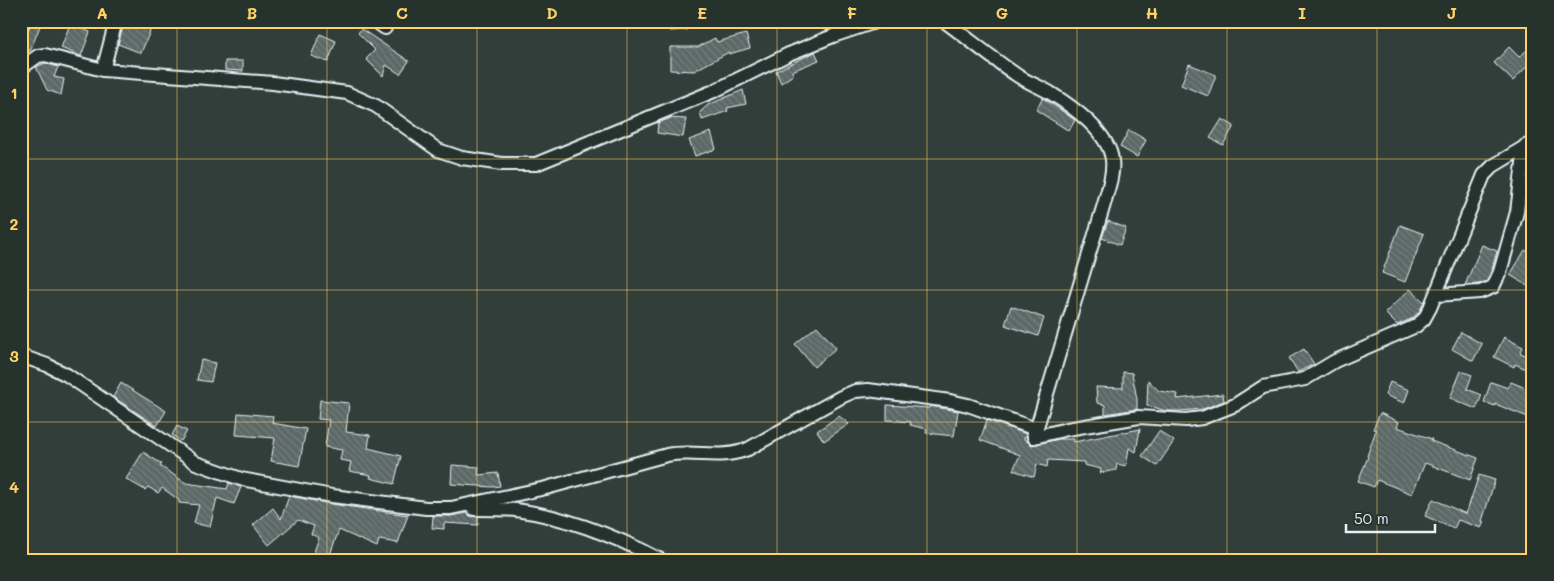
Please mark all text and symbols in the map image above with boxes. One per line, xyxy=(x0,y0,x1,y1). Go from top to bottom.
text: A xyxy=(96,2,108,23)
text: B xyxy=(247,2,257,23)
text: C xyxy=(396,2,408,23)
text: D xyxy=(546,2,558,23)
text: E xyxy=(697,2,707,23)
text: F xyxy=(847,2,857,23)
text: G xyxy=(996,2,1008,23)
text: H xyxy=(1146,2,1158,23)
text: I xyxy=(1298,2,1306,23)
text: J xyxy=(1447,2,1457,23)
text: 1 xyxy=(10,82,18,103)
text: 2 xyxy=(10,213,19,234)
text: 3 xyxy=(9,345,19,366)
text: 4 xyxy=(9,476,19,497)
scale bar xyxy=(1346,501,1435,533)
text: 50 m xyxy=(1354,508,1389,528)

